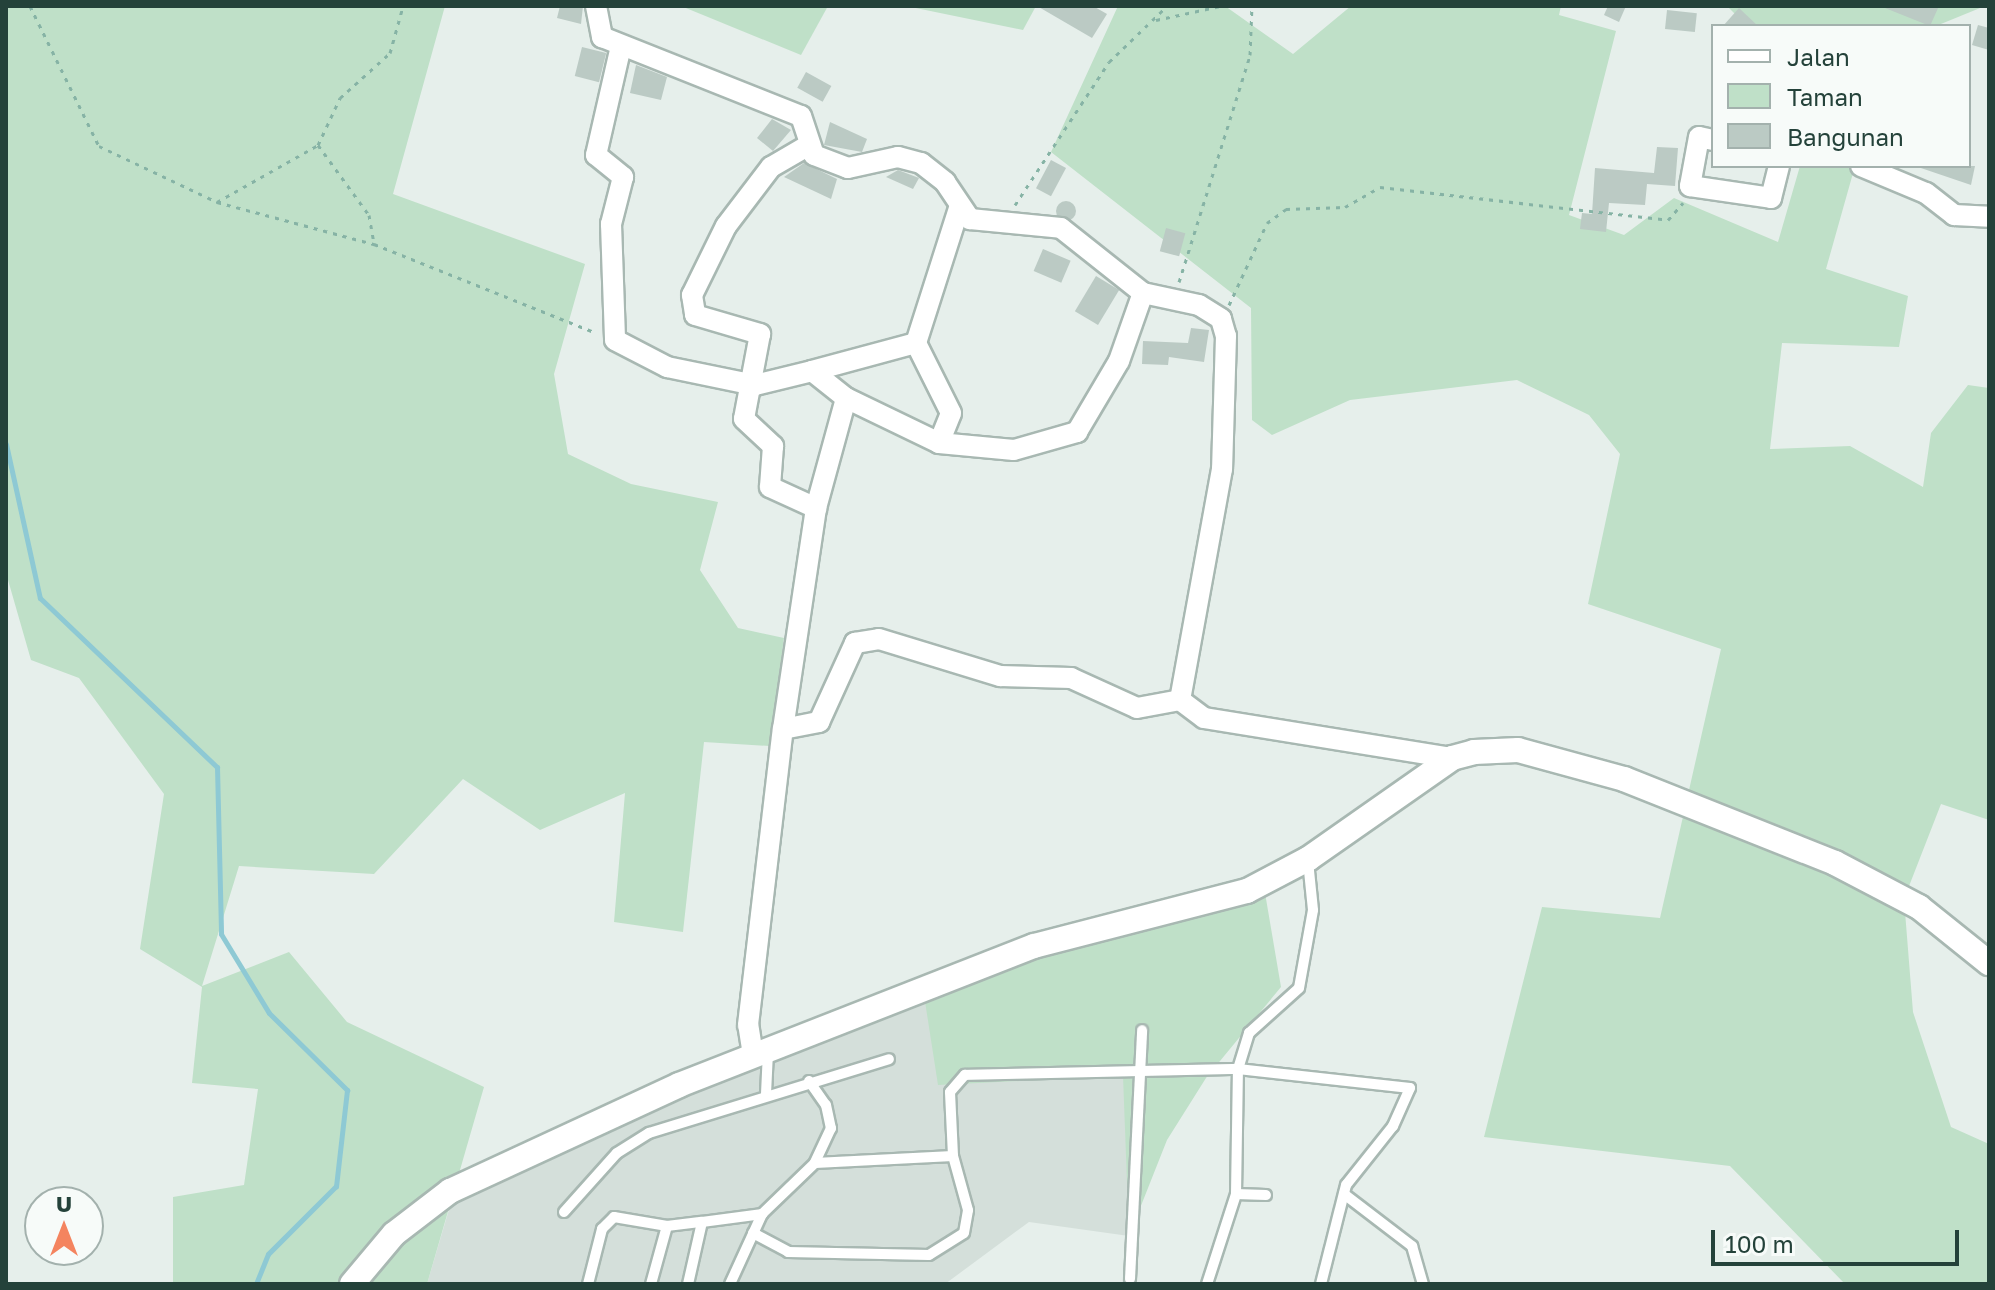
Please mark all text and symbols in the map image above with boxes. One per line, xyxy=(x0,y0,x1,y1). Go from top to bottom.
legend xyxy=(1711,24,1971,168)
text: Jalan xyxy=(1787,42,1850,71)
text: Taman xyxy=(1787,82,1863,111)
text: Bangunan xyxy=(1787,122,1904,151)
north arrow xyxy=(24,1186,104,1266)
text: U xyxy=(56,1190,72,1217)
scale bar xyxy=(1715,1214,1963,1264)
text: 100 m xyxy=(1725,1229,1794,1258)

